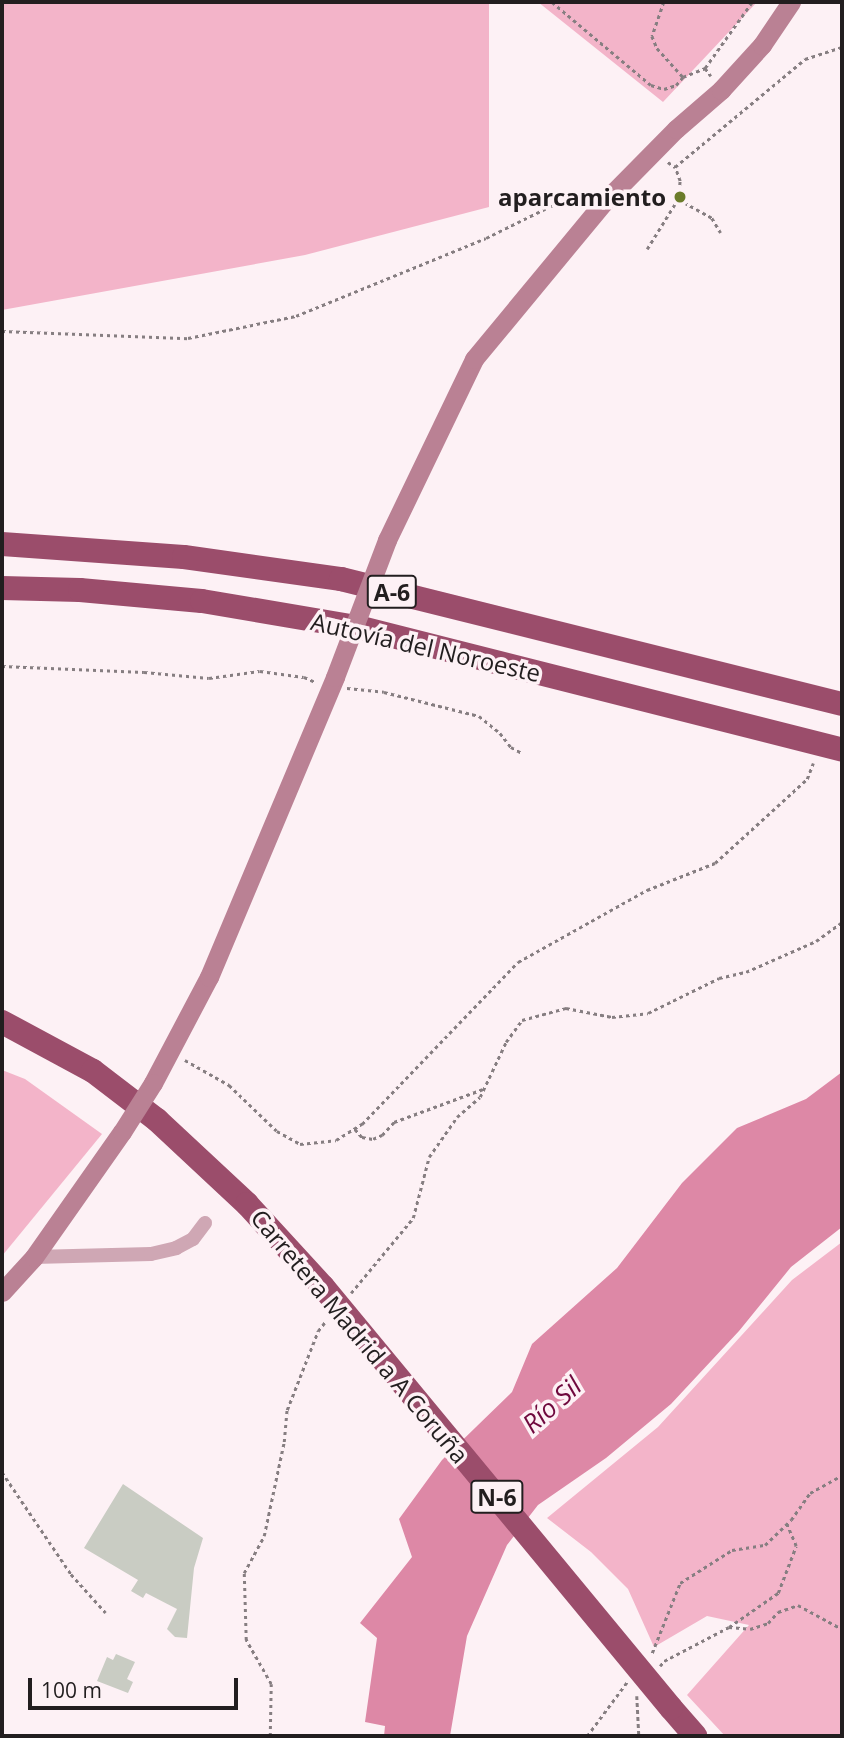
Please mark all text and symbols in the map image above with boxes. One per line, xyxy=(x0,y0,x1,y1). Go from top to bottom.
place label: aparcamiento xyxy=(498,183,666,211)
marker: aparcamiento xyxy=(672,189,688,205)
road number: A-6 xyxy=(366,572,418,612)
street label: Autovía del Noroeste xyxy=(308,607,544,687)
street label: Carretera Madrid a A Coruña xyxy=(245,1203,475,1469)
water label: Río Sil xyxy=(516,1370,588,1440)
road number: N-6 xyxy=(469,1478,525,1516)
scale bar xyxy=(32,1664,242,1708)
text: 100 m xyxy=(41,1676,102,1704)

